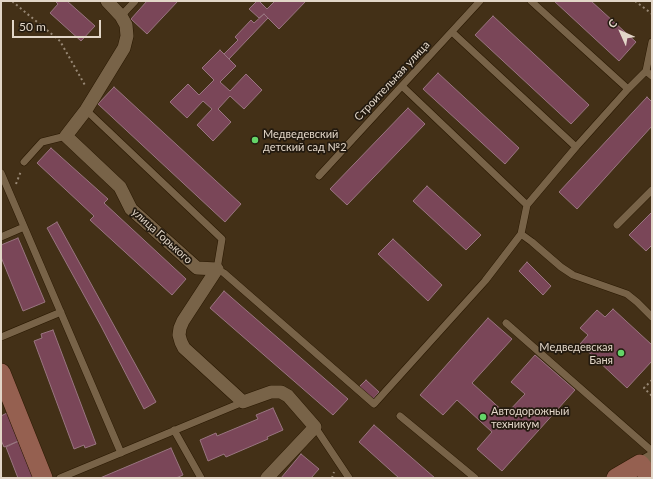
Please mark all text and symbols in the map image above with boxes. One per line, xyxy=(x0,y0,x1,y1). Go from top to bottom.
scale bar xyxy=(14,12,103,38)
north arrow xyxy=(601,12,641,52)
text: С xyxy=(605,16,619,30)
text: 50 m xyxy=(19,19,46,34)
street label: Строительная улица xyxy=(352,38,432,124)
place label: Медведевский детский сад №2 xyxy=(263,127,347,153)
marker: Медведевский детский сад №2 xyxy=(250,135,260,145)
street label: улица Горького xyxy=(129,205,195,267)
place label: Медведевская Баня xyxy=(539,340,613,366)
marker: Медведевская Баня xyxy=(616,348,626,358)
place label: Автодорожный техникум xyxy=(491,404,569,430)
marker: Автодорожный техникум xyxy=(478,412,488,422)

